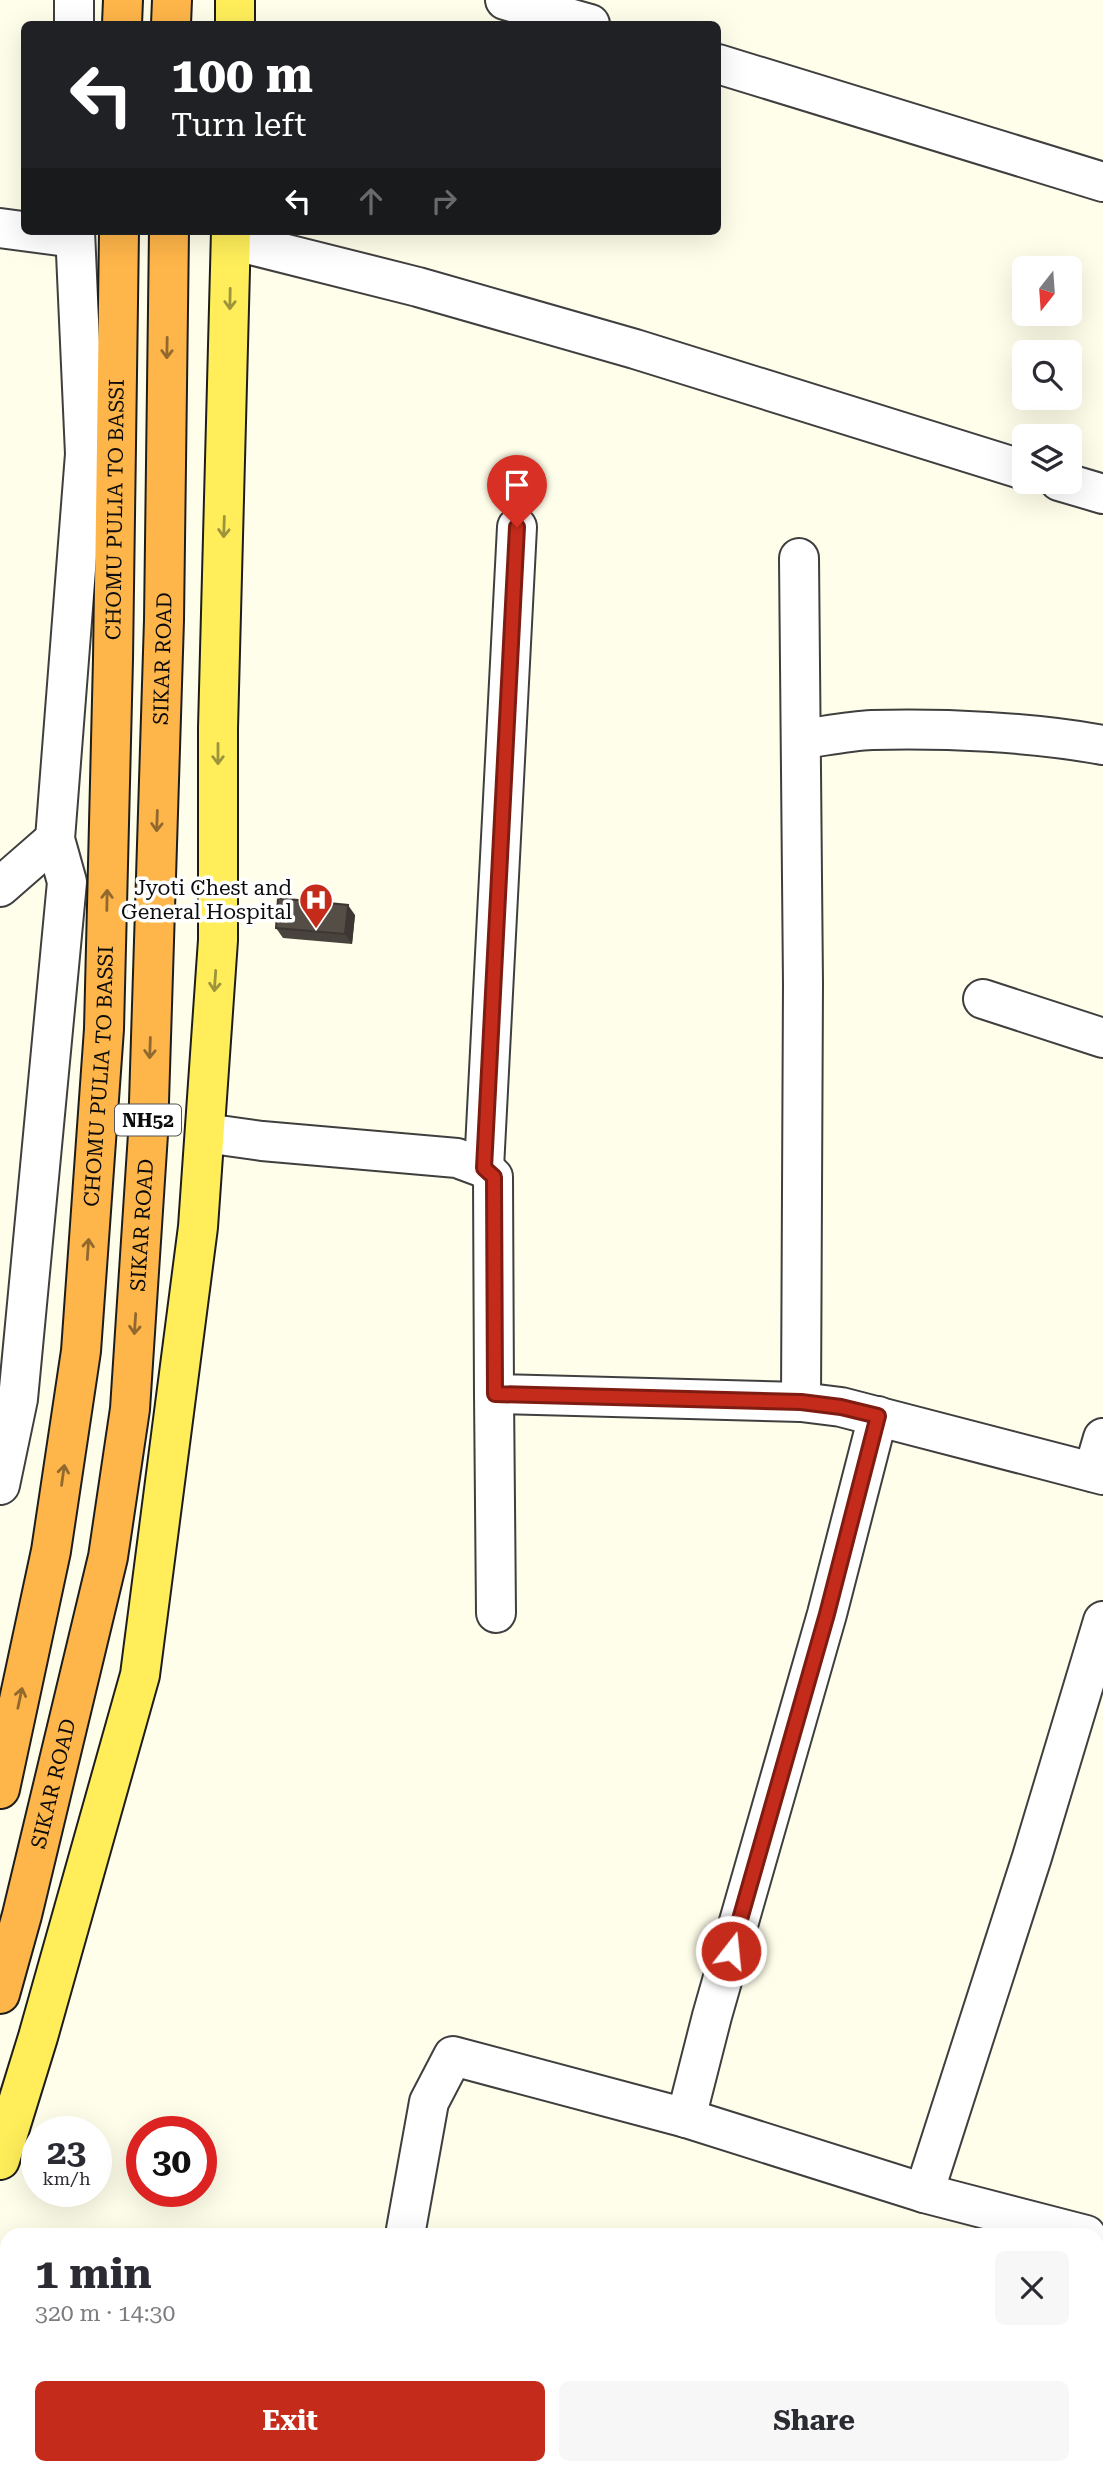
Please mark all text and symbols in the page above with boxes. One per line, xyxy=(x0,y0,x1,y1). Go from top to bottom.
text: 100 m xyxy=(171,47,313,104)
icon: left xyxy=(56,49,147,140)
text: Turn left xyxy=(171,106,306,144)
icon: left xyxy=(279,182,317,220)
icon: ahead xyxy=(352,182,390,220)
icon: right xyxy=(425,182,463,220)
north arrow xyxy=(1012,256,1082,326)
map controls xyxy=(1012,256,1082,494)
one-way arrow xyxy=(223,287,237,310)
one-way arrow xyxy=(160,336,174,359)
button: search xyxy=(1012,340,1082,410)
street label: CHOMU PULIA TO BASSI xyxy=(101,379,129,640)
button: layers xyxy=(1012,424,1082,494)
pin xyxy=(487,455,547,527)
icon: arrive xyxy=(498,466,536,504)
one-way arrow xyxy=(217,515,230,538)
street label: SIKAR ROAD xyxy=(149,592,176,725)
one-way arrow xyxy=(211,742,225,765)
one-way arrow xyxy=(151,809,164,832)
place label: Jyoti Chest and General Hospital xyxy=(121,876,293,924)
hospital icon: Jyoti Chest and General Hospital xyxy=(297,881,335,930)
one-way arrow xyxy=(100,889,113,912)
street label: CHOMU PULIA TO BASSI xyxy=(79,946,118,1208)
one-way arrow xyxy=(208,970,221,992)
one-way arrow xyxy=(144,1036,157,1059)
road number: NH52 xyxy=(115,1104,181,1136)
street label: SIKAR ROAD xyxy=(126,1158,158,1292)
one-way arrow xyxy=(82,1239,95,1261)
one-way arrow xyxy=(128,1312,141,1335)
one-way arrow xyxy=(56,1464,69,1487)
one-way arrow xyxy=(14,1688,27,1710)
street label: SIKAR ROAD xyxy=(26,1716,81,1851)
position arrow xyxy=(694,1914,768,1988)
speed limit sign: 30 xyxy=(126,2116,217,2207)
text: 23 xyxy=(47,2132,86,2173)
text: km/h xyxy=(42,2168,91,2189)
text: 1 min xyxy=(35,2249,152,2298)
button: close xyxy=(995,2251,1069,2325)
text: 320 m · 14:30 xyxy=(35,2300,175,2327)
button: Exit xyxy=(35,2381,545,2461)
button: Share xyxy=(559,2381,1069,2461)

